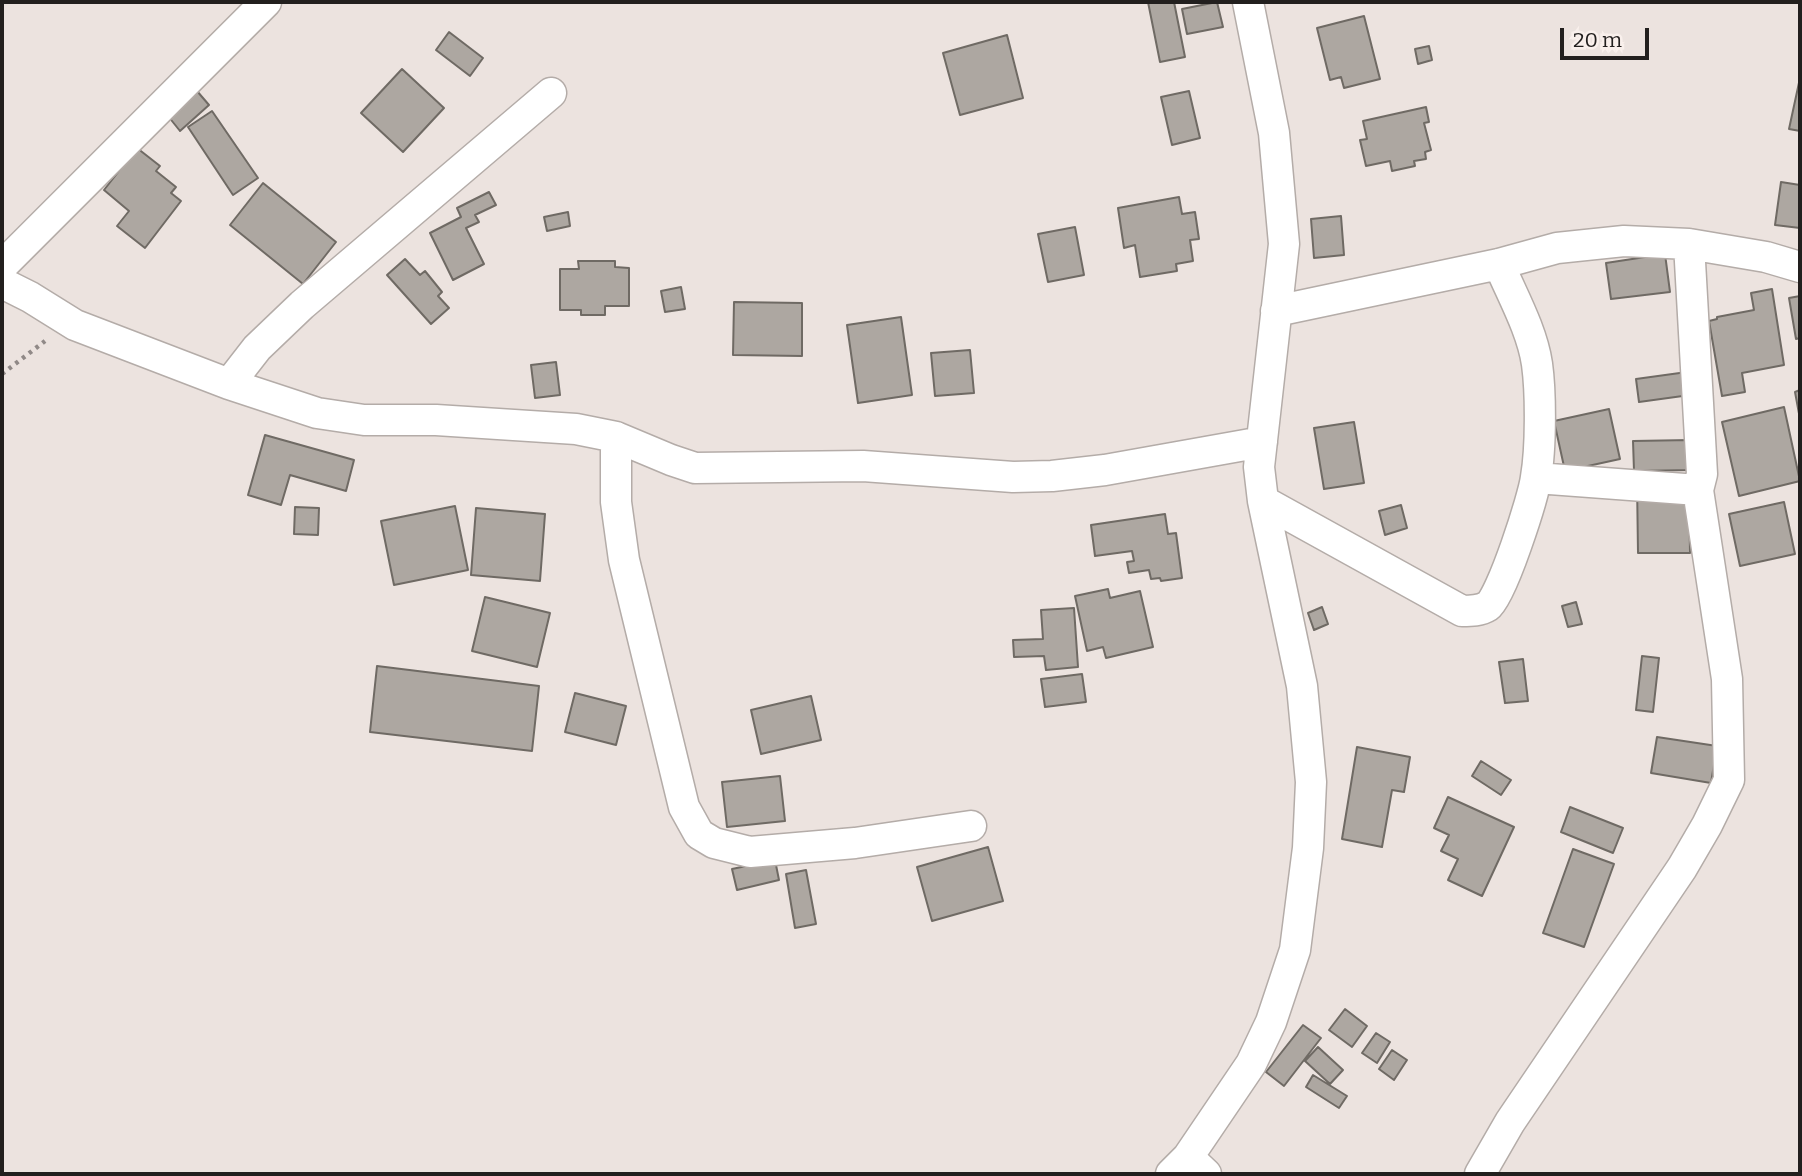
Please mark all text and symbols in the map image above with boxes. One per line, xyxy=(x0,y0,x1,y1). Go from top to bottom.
scale bar xyxy=(1564,14,1653,58)
text: 20 m xyxy=(1573,27,1622,53)

